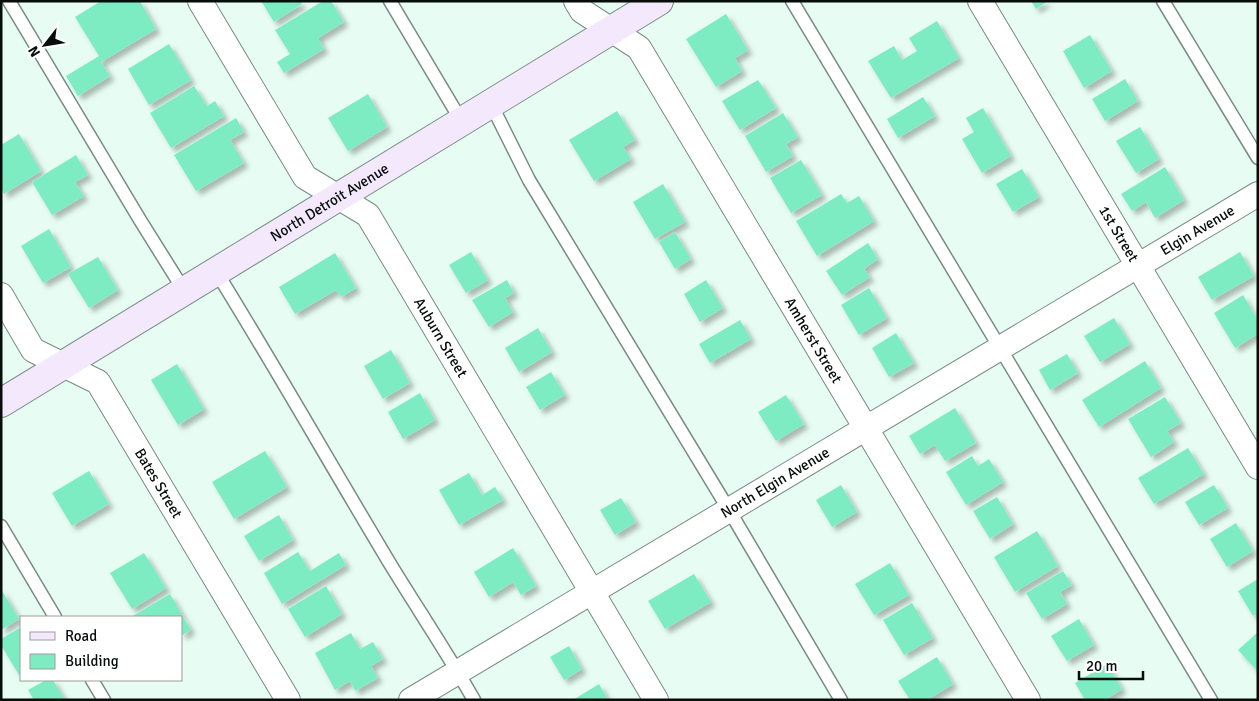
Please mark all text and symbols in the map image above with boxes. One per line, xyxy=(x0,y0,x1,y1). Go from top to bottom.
north arrow xyxy=(20,20,70,70)
text: N xyxy=(24,43,44,60)
street label: North Detroit Avenue xyxy=(267,159,392,245)
street label: Elgin Avenue xyxy=(1157,201,1238,259)
street label: 1st Street xyxy=(1095,202,1143,265)
street label: Auburn Street xyxy=(410,294,471,381)
street label: Amherst Street xyxy=(781,294,846,386)
street label: North Elgin Avenue xyxy=(717,443,833,522)
street label: Bates Street xyxy=(131,445,186,521)
legend xyxy=(20,616,182,681)
text: Road xyxy=(65,627,97,645)
scale bar xyxy=(1079,648,1143,680)
text: Building xyxy=(65,652,119,670)
text: 20 m xyxy=(1086,657,1117,675)

